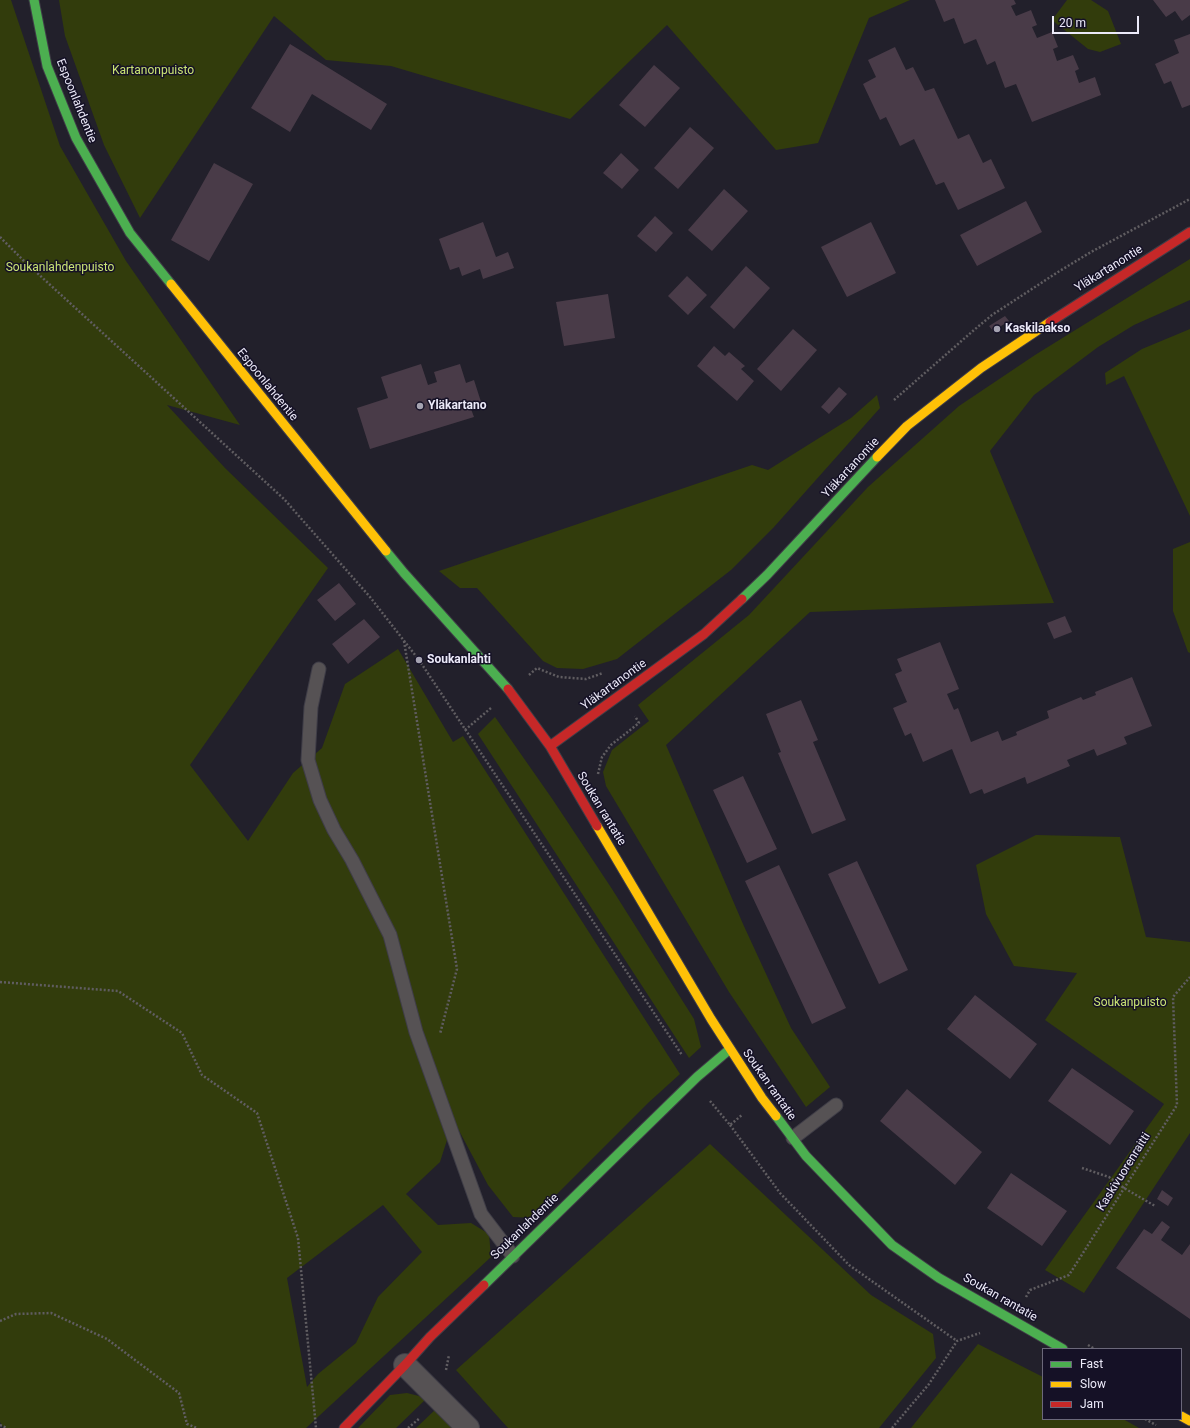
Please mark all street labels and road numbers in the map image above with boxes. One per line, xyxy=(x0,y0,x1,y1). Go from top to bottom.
street label: Espoonlahdentie xyxy=(53,57,99,145)
street label: Yläkartanontie xyxy=(1072,242,1146,296)
street label: Espoonlahdentie xyxy=(233,346,301,424)
street label: Yläkartanontie xyxy=(819,435,883,501)
street label: Yläkartanontie xyxy=(578,656,650,714)
street label: Soukan rantatie xyxy=(573,770,629,848)
street label: Soukan rantatie xyxy=(739,1047,799,1123)
street label: Kaskivuorenraitti xyxy=(1094,1130,1154,1214)
street label: Soukanlahdentie xyxy=(488,1191,562,1263)
street label: Soukan rantatie xyxy=(960,1271,1040,1325)

